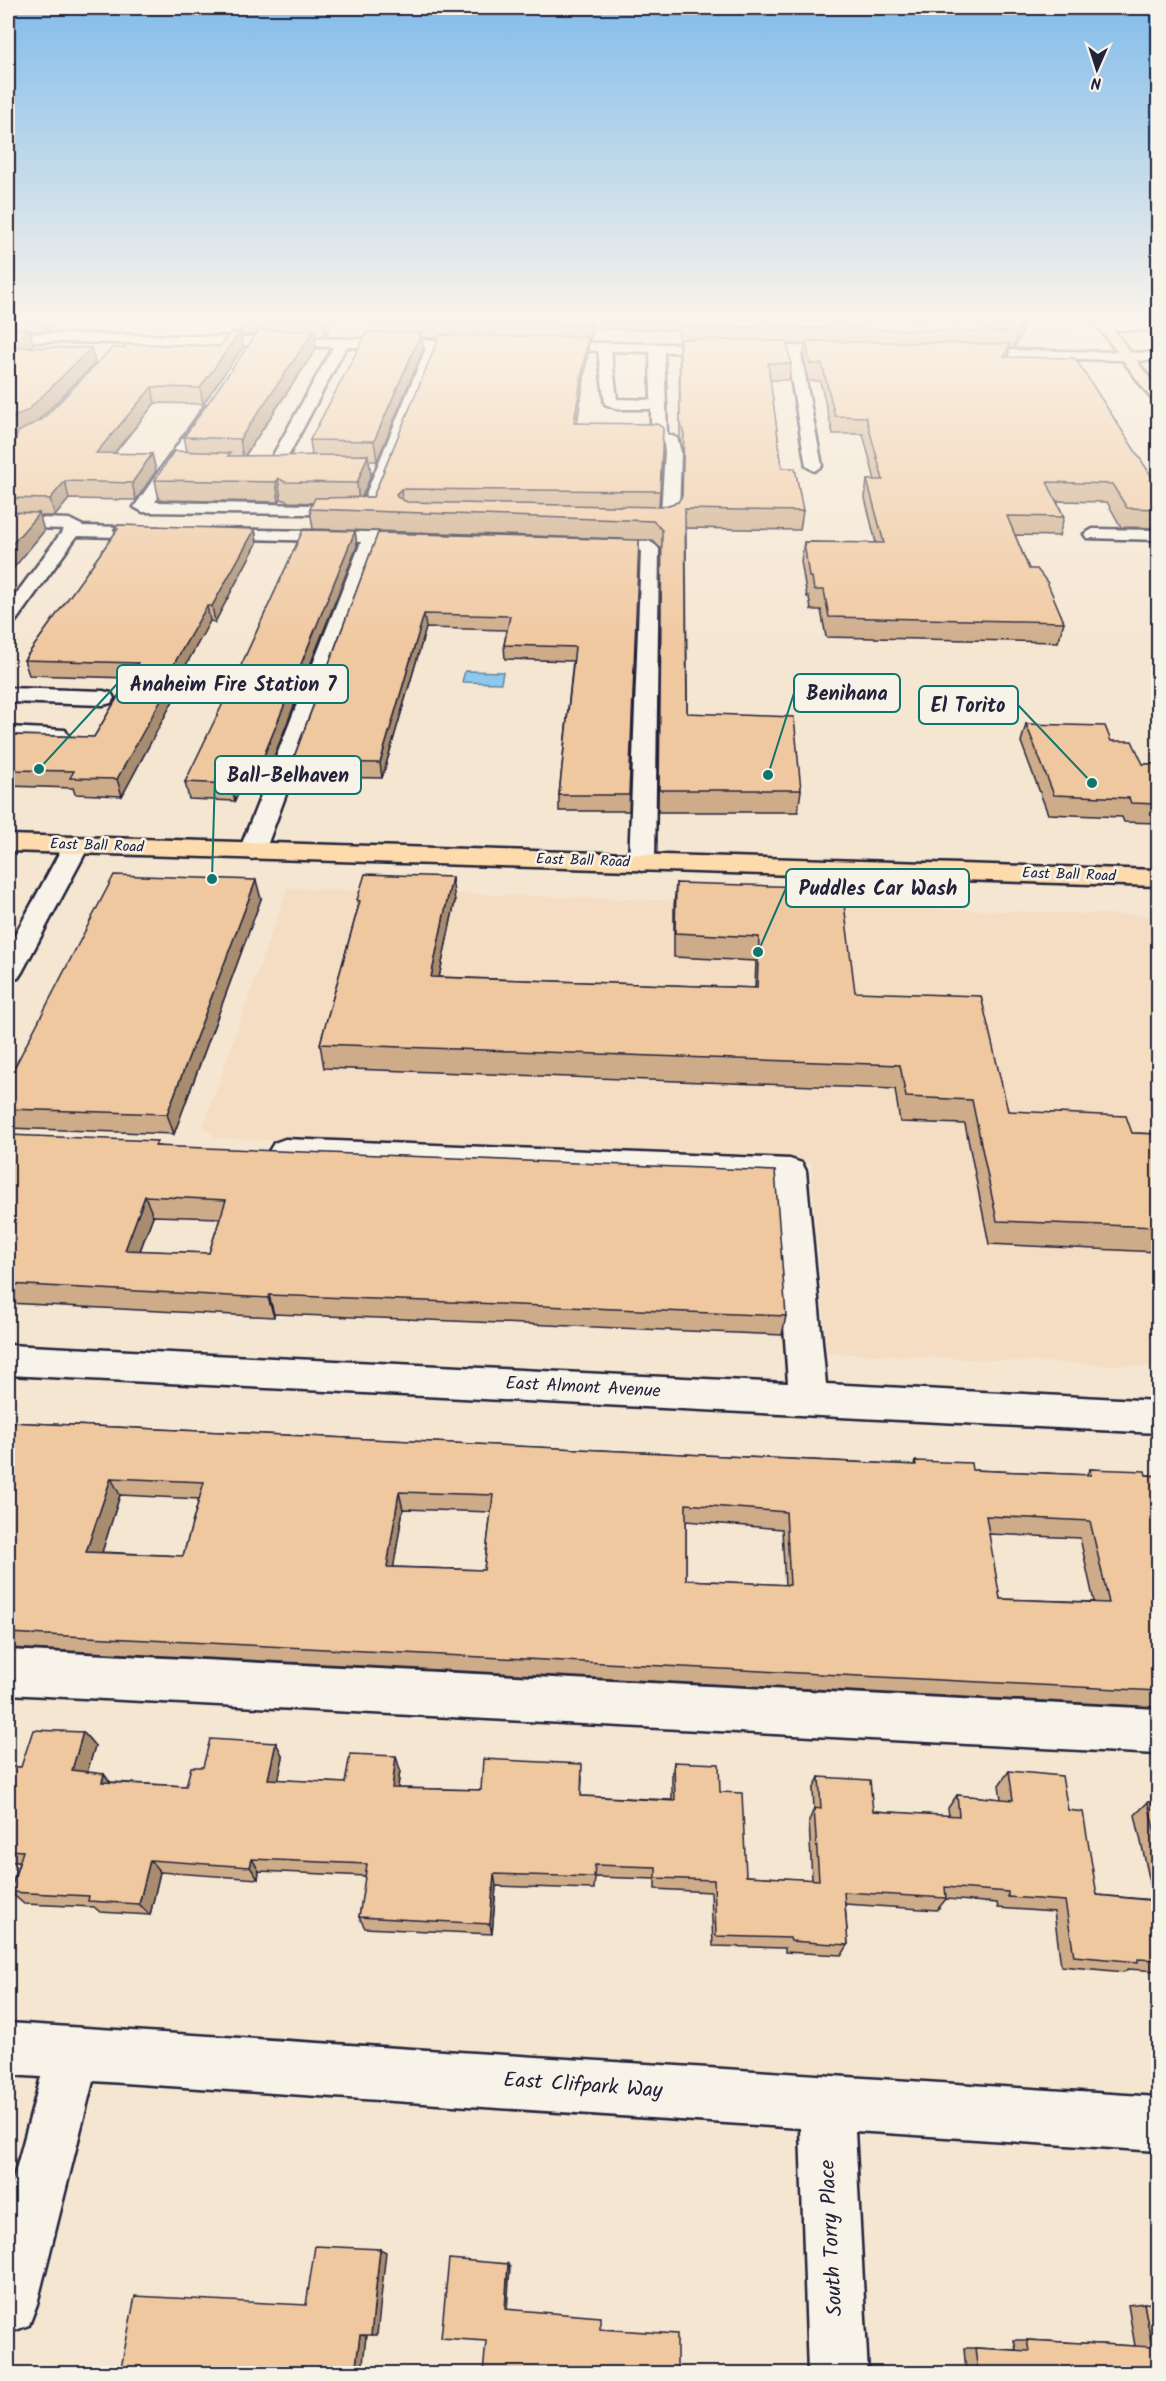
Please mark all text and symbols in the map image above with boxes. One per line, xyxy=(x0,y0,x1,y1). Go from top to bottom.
north arrow xyxy=(1067,39,1127,99)
text: N xyxy=(1091,70,1102,95)
callout: Anaheim Fire Station 7 xyxy=(117,665,348,703)
text: Anaheim Fire Station 7 xyxy=(130,670,337,702)
callout: Benihana xyxy=(794,674,900,712)
text: Benihana xyxy=(806,679,888,711)
callout: El Torito xyxy=(919,686,1018,724)
text: El Torito xyxy=(931,691,1005,723)
callout: Ball-Belhaven xyxy=(215,756,361,794)
text: Ball-Belhaven xyxy=(227,761,349,793)
street label: East Ball Road xyxy=(50,832,145,860)
street label: East Ball Road xyxy=(536,847,631,875)
street label: East Ball Road xyxy=(1022,861,1117,889)
callout: Puddles Car Wash xyxy=(786,869,969,907)
text: Puddles Car Wash xyxy=(799,874,957,906)
street label: East Almont Avenue xyxy=(505,1369,661,1407)
street label: East Clifpark Way xyxy=(502,2064,664,2108)
street label: South Torry Place xyxy=(811,2158,853,2317)

